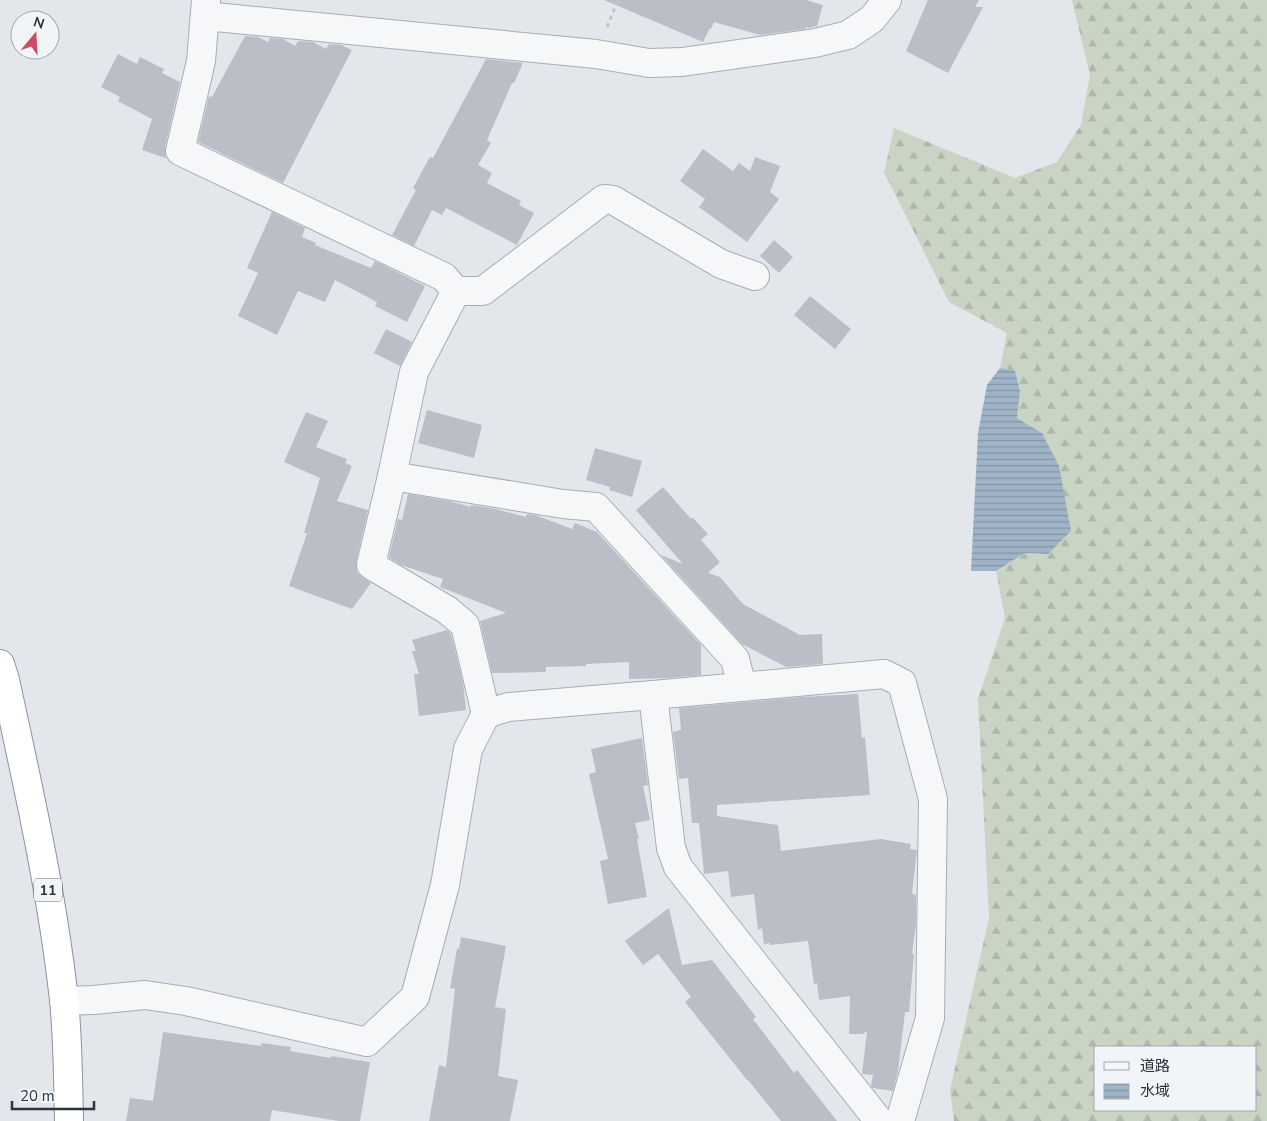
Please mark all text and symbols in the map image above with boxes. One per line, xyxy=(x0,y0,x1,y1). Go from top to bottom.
north arrow xyxy=(10,10,60,60)
text: N xyxy=(31,12,47,34)
road number: 11 xyxy=(34,878,62,902)
legend xyxy=(1094,1046,1257,1111)
text: 道路 xyxy=(1140,1056,1170,1076)
scale bar xyxy=(12,1078,95,1110)
text: 水域 xyxy=(1140,1081,1170,1101)
text: 20 m xyxy=(20,1086,55,1106)

